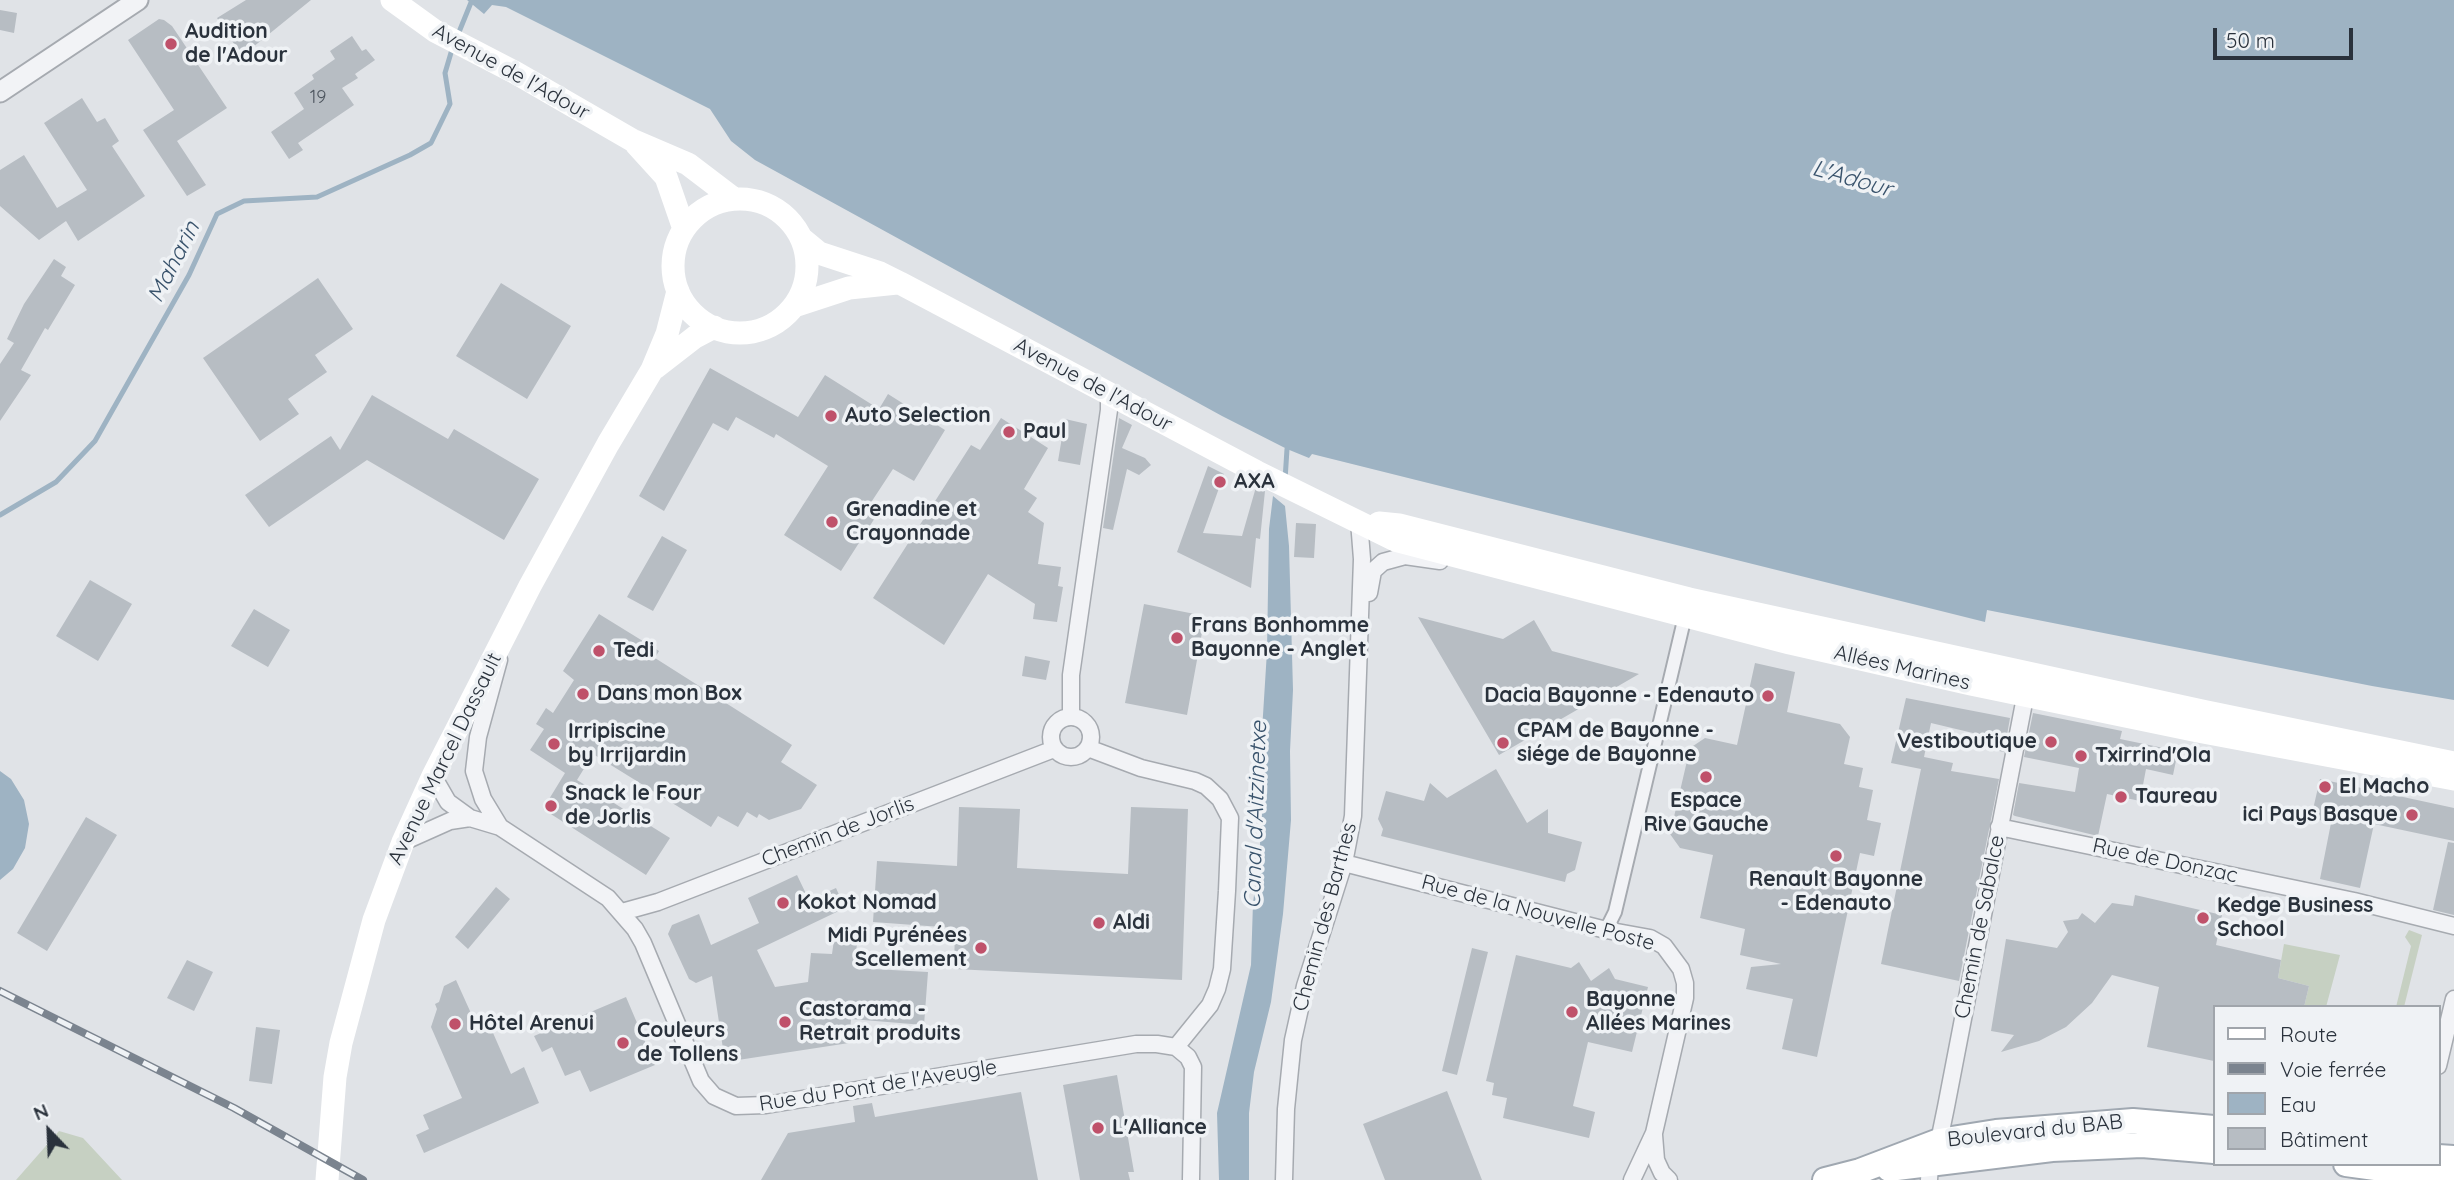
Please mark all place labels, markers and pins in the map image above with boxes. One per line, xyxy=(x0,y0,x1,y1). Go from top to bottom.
place label: Audition de l'Adour xyxy=(185,19,288,69)
marker: Audition de l'Adour xyxy=(163,36,179,52)
place label: Auto Selection xyxy=(845,403,991,429)
marker: Auto Selection xyxy=(823,408,839,424)
place label: Paul xyxy=(1023,419,1067,445)
marker: Paul xyxy=(1001,424,1017,440)
place label: AXA xyxy=(1234,469,1275,495)
marker: AXA xyxy=(1212,474,1228,490)
place label: Grenadine et Crayonnade xyxy=(846,497,977,547)
marker: Grenadine et Crayonnade xyxy=(824,514,840,530)
place label: Frans Bonhomme Bayonne - Anglet xyxy=(1191,613,1369,663)
marker: Frans Bonhomme Bayonne - Anglet xyxy=(1169,630,1185,646)
place label: Tedi xyxy=(613,638,654,664)
marker: Tedi xyxy=(591,643,607,659)
place label: Dans mon Box xyxy=(597,681,742,707)
place label: Dacia Bayonne - Edenauto xyxy=(1484,683,1754,709)
marker: Dans mon Box xyxy=(575,686,591,702)
marker: Dacia Bayonne - Edenauto xyxy=(1760,688,1776,704)
place label: CPAM de Bayonne - siége de Bayonne xyxy=(1517,718,1714,768)
place label: Irripiscine by Irrijardin xyxy=(568,719,687,769)
place label: Vestiboutique xyxy=(1897,729,2037,755)
marker: Vestiboutique xyxy=(2043,734,2059,750)
marker: CPAM de Bayonne - siége de Bayonne xyxy=(1495,735,1511,751)
marker: Irripiscine by Irrijardin xyxy=(546,736,562,752)
place label: Txirrind'Ola xyxy=(2095,743,2211,769)
marker: Txirrind'Ola xyxy=(2073,748,2089,764)
marker: Espace Rive Gauche xyxy=(1698,769,1714,785)
place label: El Macho xyxy=(2339,774,2429,800)
marker: El Macho xyxy=(2317,779,2333,795)
place label: Snack le Four de Jorlis xyxy=(565,781,702,831)
place label: Taureau xyxy=(2135,784,2218,810)
place label: Espace Rive Gauche xyxy=(1643,788,1769,838)
marker: Taureau xyxy=(2113,789,2129,805)
marker: Snack le Four de Jorlis xyxy=(543,798,559,814)
place label: ici Pays Basque xyxy=(2242,802,2398,828)
marker: ici Pays Basque xyxy=(2404,807,2420,823)
marker: Renault Bayonne - Edenauto xyxy=(1828,848,1844,864)
place label: Renault Bayonne - Edenauto xyxy=(1749,867,1923,917)
place label: Kokot Nomad xyxy=(797,890,937,916)
place label: Kedge Business School xyxy=(2217,893,2373,943)
marker: Kokot Nomad xyxy=(775,895,791,911)
place label: Aldi xyxy=(1113,910,1150,936)
marker: Kedge Business School xyxy=(2195,910,2211,926)
marker: Aldi xyxy=(1091,915,1107,931)
place label: Midi Pyrénées Scellement xyxy=(827,923,967,973)
marker: Midi Pyrénées Scellement xyxy=(973,940,989,956)
place label: Bayonne Allées Marines xyxy=(1586,987,1731,1037)
place label: Castorama - Retrait produits xyxy=(799,997,961,1047)
marker: Bayonne Allées Marines xyxy=(1564,1004,1580,1020)
place label: Hôtel Arenui xyxy=(469,1011,594,1037)
marker: Castorama - Retrait produits xyxy=(777,1014,793,1030)
marker: Hôtel Arenui xyxy=(447,1016,463,1032)
place label: Couleurs de Tollens xyxy=(637,1018,738,1068)
marker: Couleurs de Tollens xyxy=(615,1035,631,1051)
place label: L'Alliance xyxy=(1112,1115,1207,1141)
marker: L'Alliance xyxy=(1090,1120,1106,1136)

